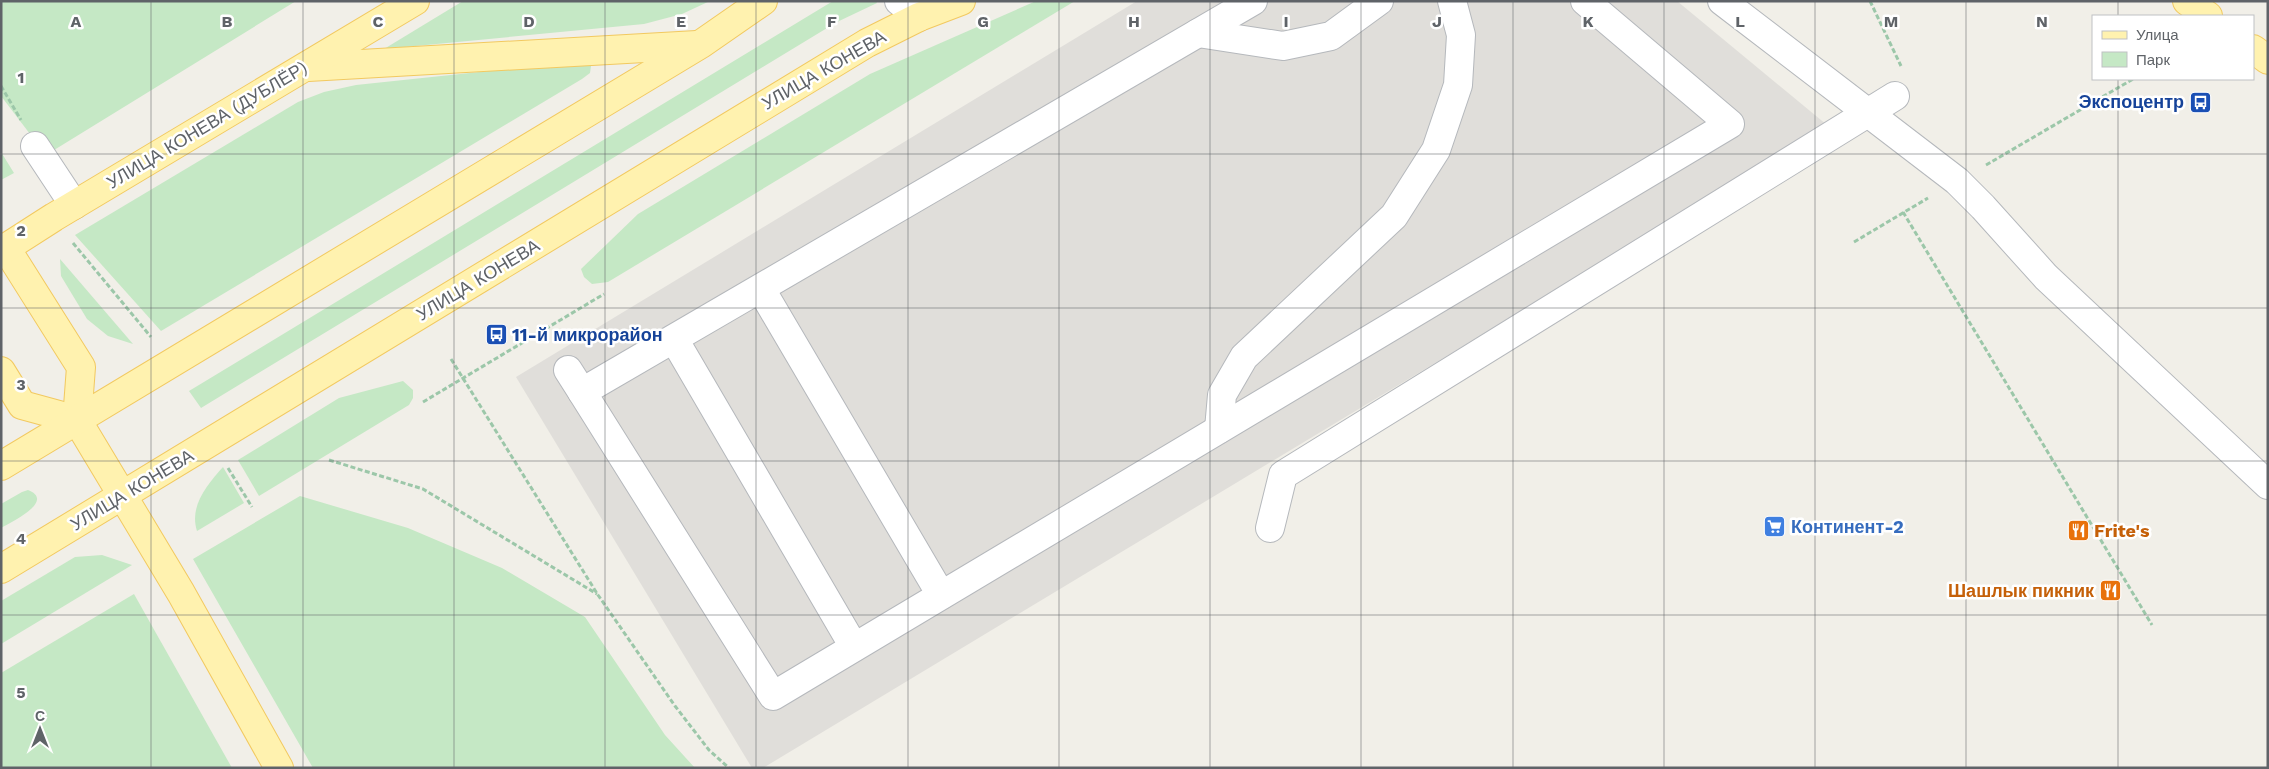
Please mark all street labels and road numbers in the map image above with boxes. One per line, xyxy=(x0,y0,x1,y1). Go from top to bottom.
street label: УЛИЦА КОНЕВА xyxy=(758,26,890,114)
street label: УЛИЦА КОНЕВА (ДУБЛЁР) xyxy=(103,56,311,193)
street label: УЛИЦА КОНЕВА xyxy=(412,235,543,325)
street label: УЛИЦА КОНЕВА xyxy=(66,445,197,535)

